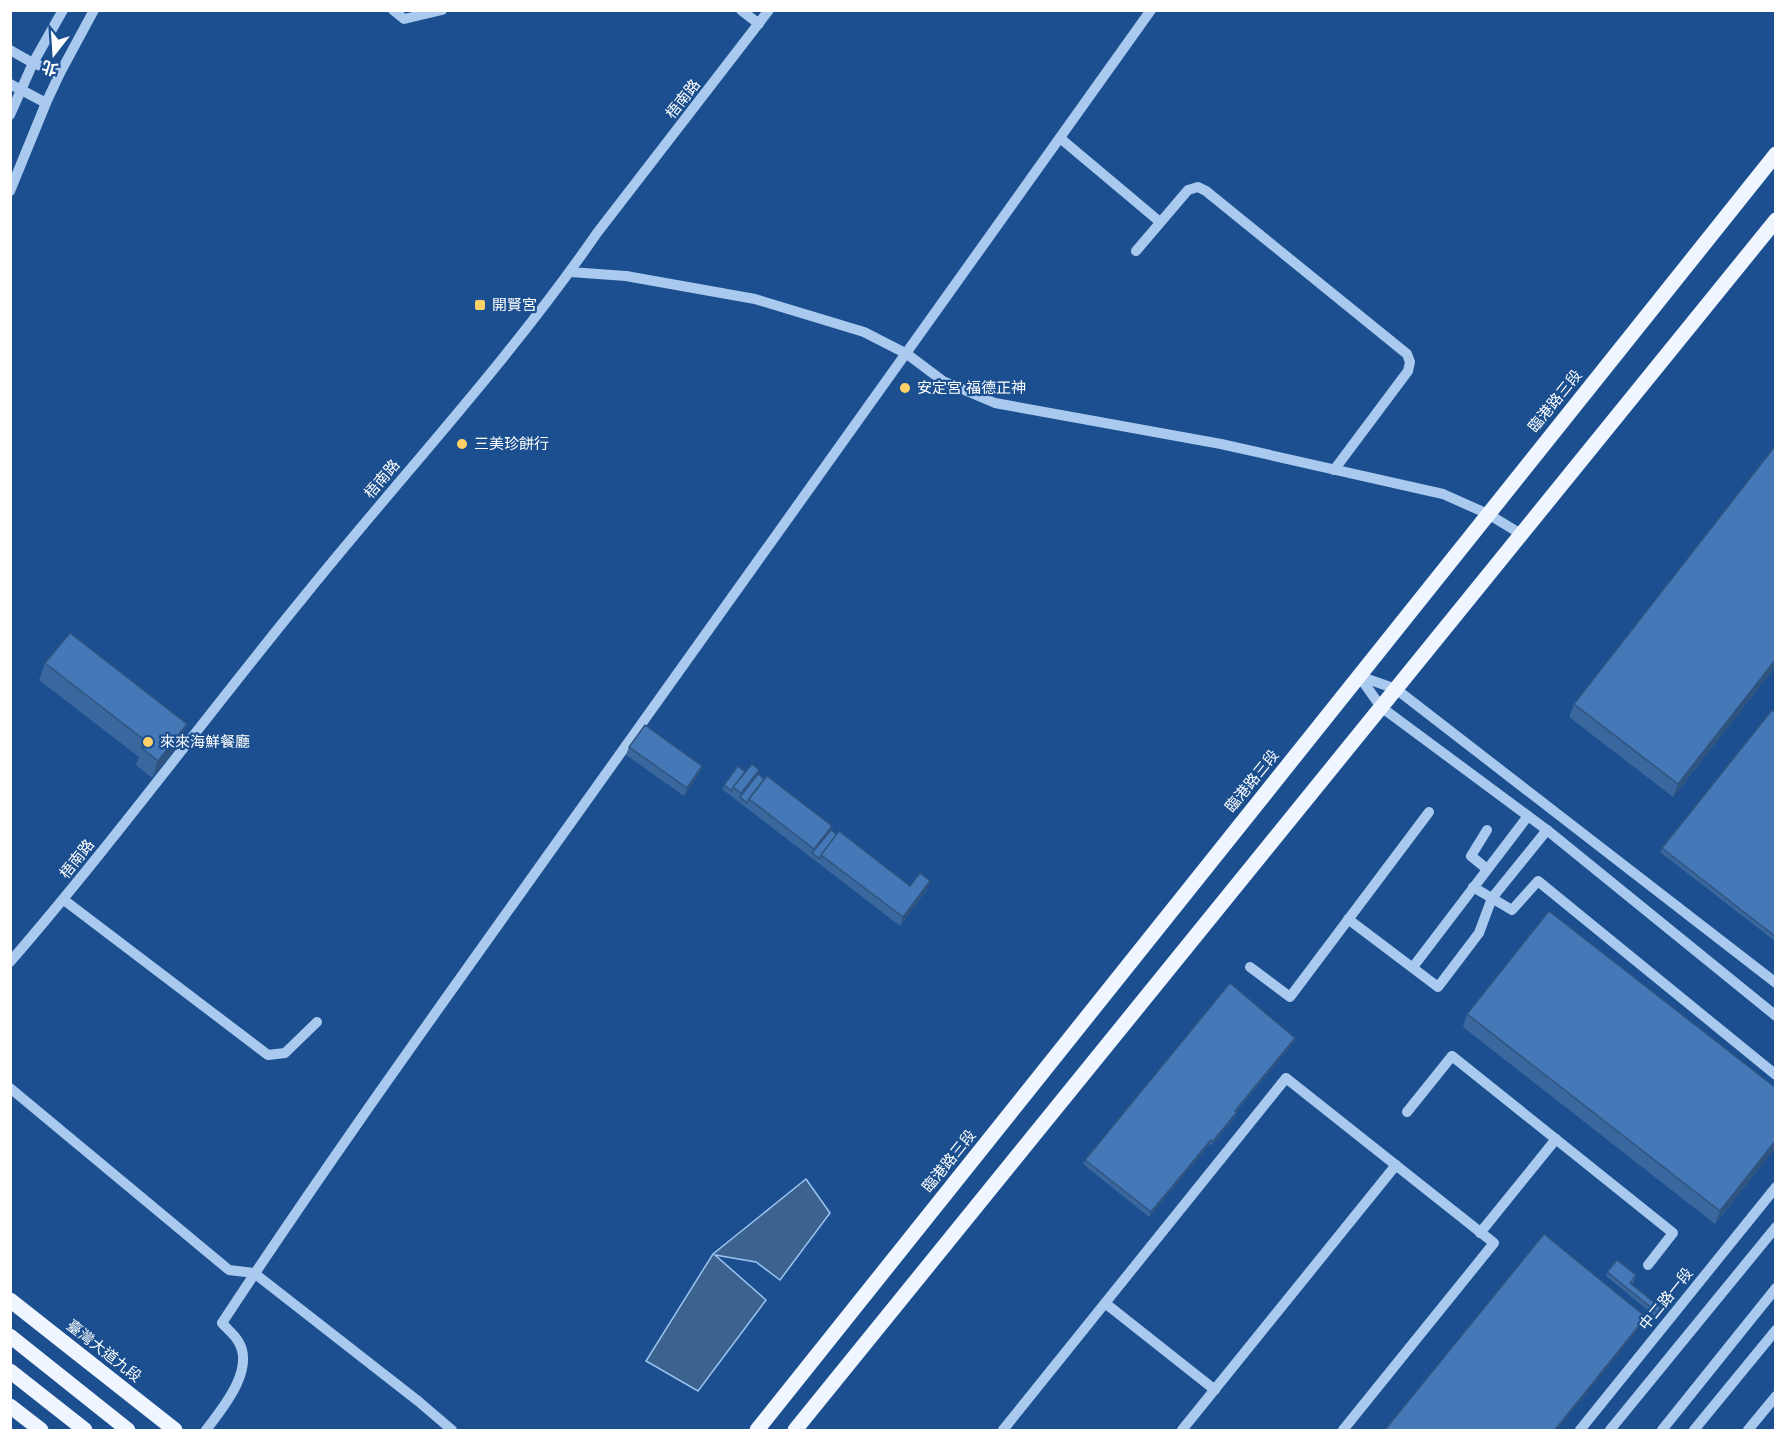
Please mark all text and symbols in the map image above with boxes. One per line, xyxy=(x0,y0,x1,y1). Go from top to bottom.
north arrow xyxy=(24,24,84,84)
text: 北 xyxy=(39,55,60,80)
street label: 梧南路 xyxy=(661,75,705,123)
place label: 開賢宮 xyxy=(492,295,537,315)
marker: 開賢宮 xyxy=(473,298,487,312)
street label: 臨港路三段 xyxy=(1524,366,1586,436)
place label: 安定宮 福德正神 xyxy=(917,378,1026,398)
marker: 安定宮 福德正神 xyxy=(898,381,912,395)
place label: 三美珍餅行 xyxy=(474,434,549,454)
marker: 三美珍餅行 xyxy=(455,437,469,451)
street label: 梧南路 xyxy=(360,455,404,503)
place label: 來來海鮮餐廳 xyxy=(160,732,250,752)
marker: 來來海鮮餐廳 xyxy=(141,735,155,749)
street label: 臨港路三段 xyxy=(1221,746,1283,816)
street label: 梧南路 xyxy=(55,835,99,883)
street label: 臨港路三段 xyxy=(918,1126,980,1196)
street label: 中二路一段 xyxy=(1635,1264,1697,1334)
street label: 臺灣大道九段 xyxy=(62,1315,146,1387)

